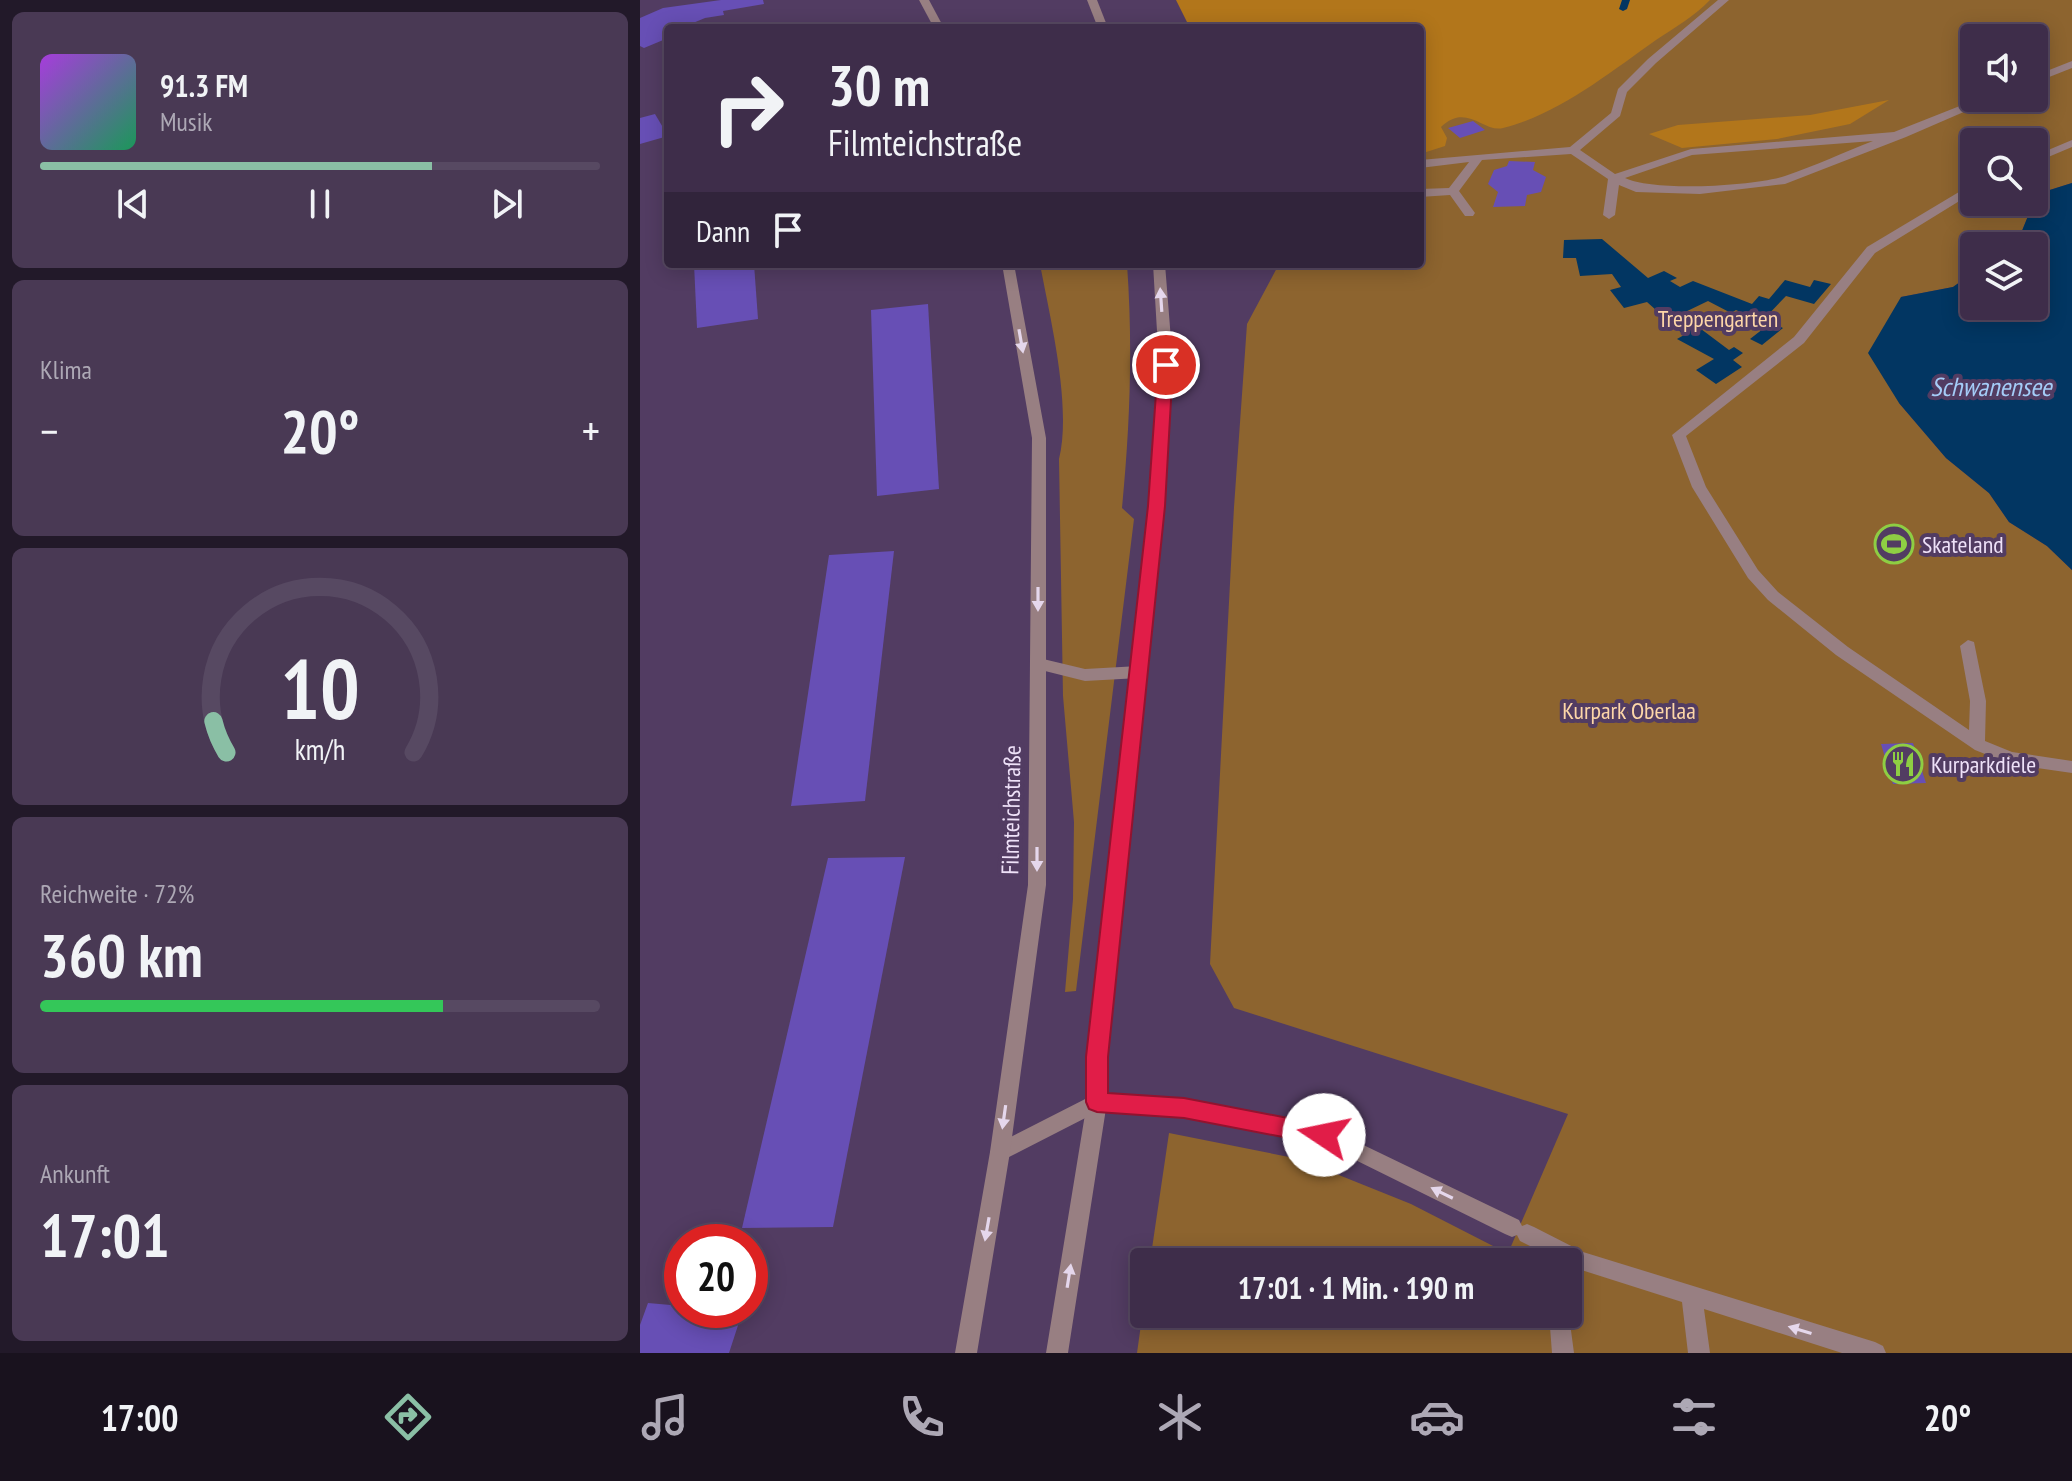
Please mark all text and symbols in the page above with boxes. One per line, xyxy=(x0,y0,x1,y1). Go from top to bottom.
map controls xyxy=(1960,24,2048,320)
button: sound xyxy=(1960,24,2048,112)
text: 30 m xyxy=(828,49,930,121)
icon: right xyxy=(696,56,800,160)
text: 91.3 FM xyxy=(160,66,248,105)
text: Musik xyxy=(160,105,212,138)
text: Filmteichstraße xyxy=(828,119,1022,166)
button: search xyxy=(1960,128,2048,216)
icon: previous xyxy=(111,182,155,226)
icon: pause xyxy=(298,182,342,226)
icon: next xyxy=(485,182,529,226)
icon: arrive xyxy=(766,208,810,252)
text: Dann xyxy=(696,211,750,250)
button: layers xyxy=(1960,232,2048,320)
one-way arrow xyxy=(1154,287,1167,312)
park label: Treppengarten xyxy=(1658,303,1778,334)
one-way arrow xyxy=(1016,329,1028,354)
pin xyxy=(1132,331,1200,399)
icon: arrive xyxy=(1144,343,1188,387)
text: Klima xyxy=(40,353,92,386)
water label: Schwanensee xyxy=(1930,370,2054,403)
text: 20° xyxy=(280,392,360,470)
text: − xyxy=(40,402,58,459)
text: + xyxy=(582,402,600,459)
sports icon: Skateland xyxy=(1873,523,1915,565)
place label: Skateland xyxy=(1922,529,2004,560)
one-way arrow xyxy=(1032,587,1044,612)
text: 10 xyxy=(280,633,360,741)
park label: Kurpark Oberlaa xyxy=(1562,695,1696,726)
text: km/h xyxy=(295,731,345,768)
restaurant icon: Kurparkdiele xyxy=(1882,743,1924,785)
street label: Filmteichstraße xyxy=(994,745,1028,875)
place label: Kurparkdiele xyxy=(1931,749,2036,780)
one-way arrow xyxy=(1031,847,1043,872)
text: Reichweite · 72% xyxy=(40,877,194,910)
text: 360 km xyxy=(40,916,203,994)
position arrow xyxy=(1282,1093,1366,1177)
one-way arrow xyxy=(998,1105,1011,1130)
text: Ankunft xyxy=(40,1157,110,1190)
one-way arrow xyxy=(1430,1186,1453,1200)
text: 17:01 xyxy=(40,1196,170,1274)
one-way arrow xyxy=(980,1217,992,1242)
speed limit sign: 20 xyxy=(664,1224,768,1328)
one-way arrow xyxy=(1064,1263,1076,1288)
text: 17:01 · 1 Min. · 190 m xyxy=(1238,1268,1474,1307)
one-way arrow xyxy=(1788,1323,1812,1336)
icon: directions xyxy=(380,1389,436,1445)
icon: music xyxy=(637,1389,693,1445)
icon: phone xyxy=(894,1389,950,1445)
icon: climate xyxy=(1152,1389,1208,1445)
icon: car xyxy=(1409,1389,1465,1445)
icon: filters xyxy=(1666,1389,1722,1445)
text: 17:00 xyxy=(101,1394,179,1441)
text: 20° xyxy=(1924,1394,1971,1441)

